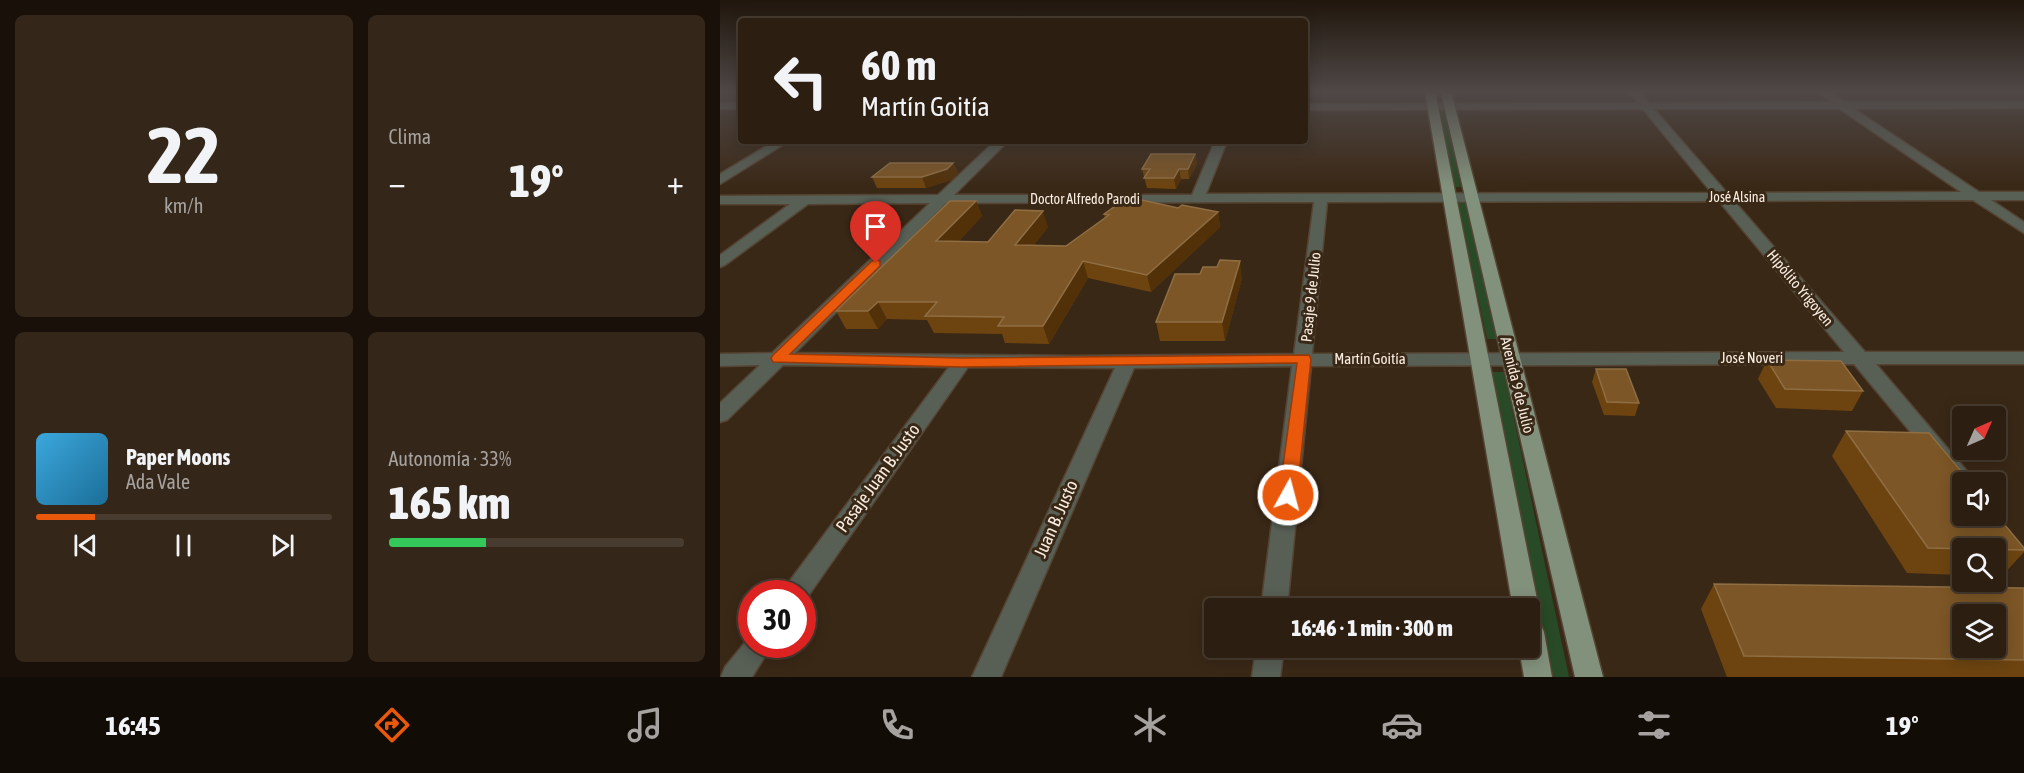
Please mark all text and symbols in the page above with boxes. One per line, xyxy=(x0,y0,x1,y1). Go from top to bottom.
text: 60 m xyxy=(861,41,936,89)
icon: left xyxy=(762,42,840,120)
text: Martín Goitía xyxy=(861,91,990,122)
text: 22 xyxy=(147,110,220,200)
text: Clima xyxy=(389,125,431,148)
text: 19° xyxy=(509,155,564,207)
text: − xyxy=(389,163,406,201)
text: + xyxy=(667,163,684,201)
street label: José Alsina xyxy=(1709,189,1765,205)
street label: Doctor Alfredo Parodi xyxy=(1030,191,1140,207)
text: km/h xyxy=(164,194,204,217)
pin xyxy=(850,201,901,263)
icon: arrive xyxy=(859,210,892,243)
street label: Hipólito Yrigoyen xyxy=(1764,246,1837,329)
street label: Pasaje 9 de Julio xyxy=(1297,251,1324,343)
street label: Avenida 9 de Julio xyxy=(1497,335,1538,435)
street label: José Noveri xyxy=(1721,349,1783,366)
street label: Martín Goitía xyxy=(1334,350,1406,367)
north arrow xyxy=(1952,406,2006,460)
map controls xyxy=(1952,406,2006,658)
street label: Pasaje Juan B. Justo xyxy=(831,419,924,536)
text: Paper Moons xyxy=(126,444,230,470)
text: Autonomía · 33% xyxy=(389,447,511,470)
position arrow xyxy=(1256,463,1320,527)
text: Ada Vale xyxy=(126,470,190,493)
button: sound xyxy=(1952,472,2006,526)
text: 165 km xyxy=(389,477,510,529)
street label: Juan B. Justo xyxy=(1029,477,1082,561)
icon: previous xyxy=(69,529,102,562)
icon: pause xyxy=(167,529,200,562)
icon: next xyxy=(266,529,299,562)
button: search xyxy=(1952,538,2006,592)
speed limit sign: 30 xyxy=(738,580,816,658)
button: layers xyxy=(1952,604,2006,658)
text: 16:46 · 1 min · 300 m xyxy=(1291,615,1453,641)
icon: directions xyxy=(371,704,413,746)
icon: music xyxy=(624,704,666,746)
icon: phone xyxy=(876,704,918,746)
icon: climate xyxy=(1129,704,1171,746)
icon: car xyxy=(1381,704,1423,746)
icon: filters xyxy=(1633,704,1675,746)
text: 16:45 xyxy=(105,710,161,741)
text: 19° xyxy=(1886,710,1919,741)

